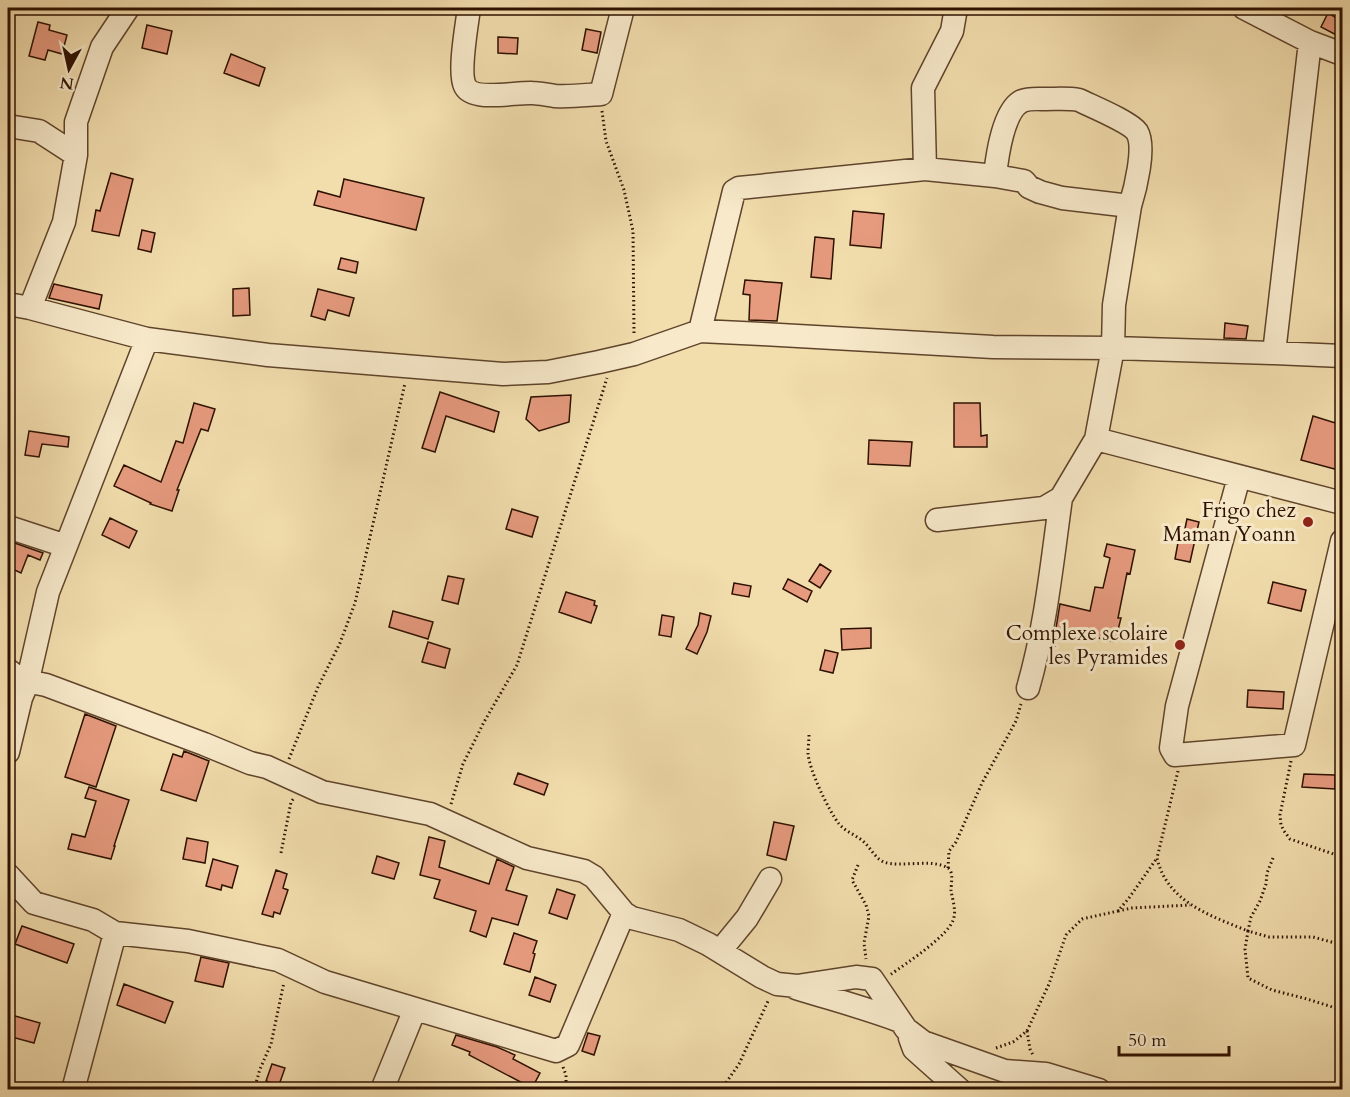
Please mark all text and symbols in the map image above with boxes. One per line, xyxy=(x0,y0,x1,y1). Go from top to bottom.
north arrow xyxy=(39,39,99,99)
text: N xyxy=(59,71,75,95)
place label: Frigo chez Maman Yoann xyxy=(1163,496,1297,549)
marker: Frigo chez Maman Yoann xyxy=(1301,515,1315,529)
place label: Complexe scolaire les Pyramides xyxy=(1006,619,1168,672)
marker: Complexe scolaire les Pyramides xyxy=(1173,638,1187,652)
scale bar xyxy=(1119,1019,1228,1057)
text: 50 m xyxy=(1128,1028,1167,1053)

